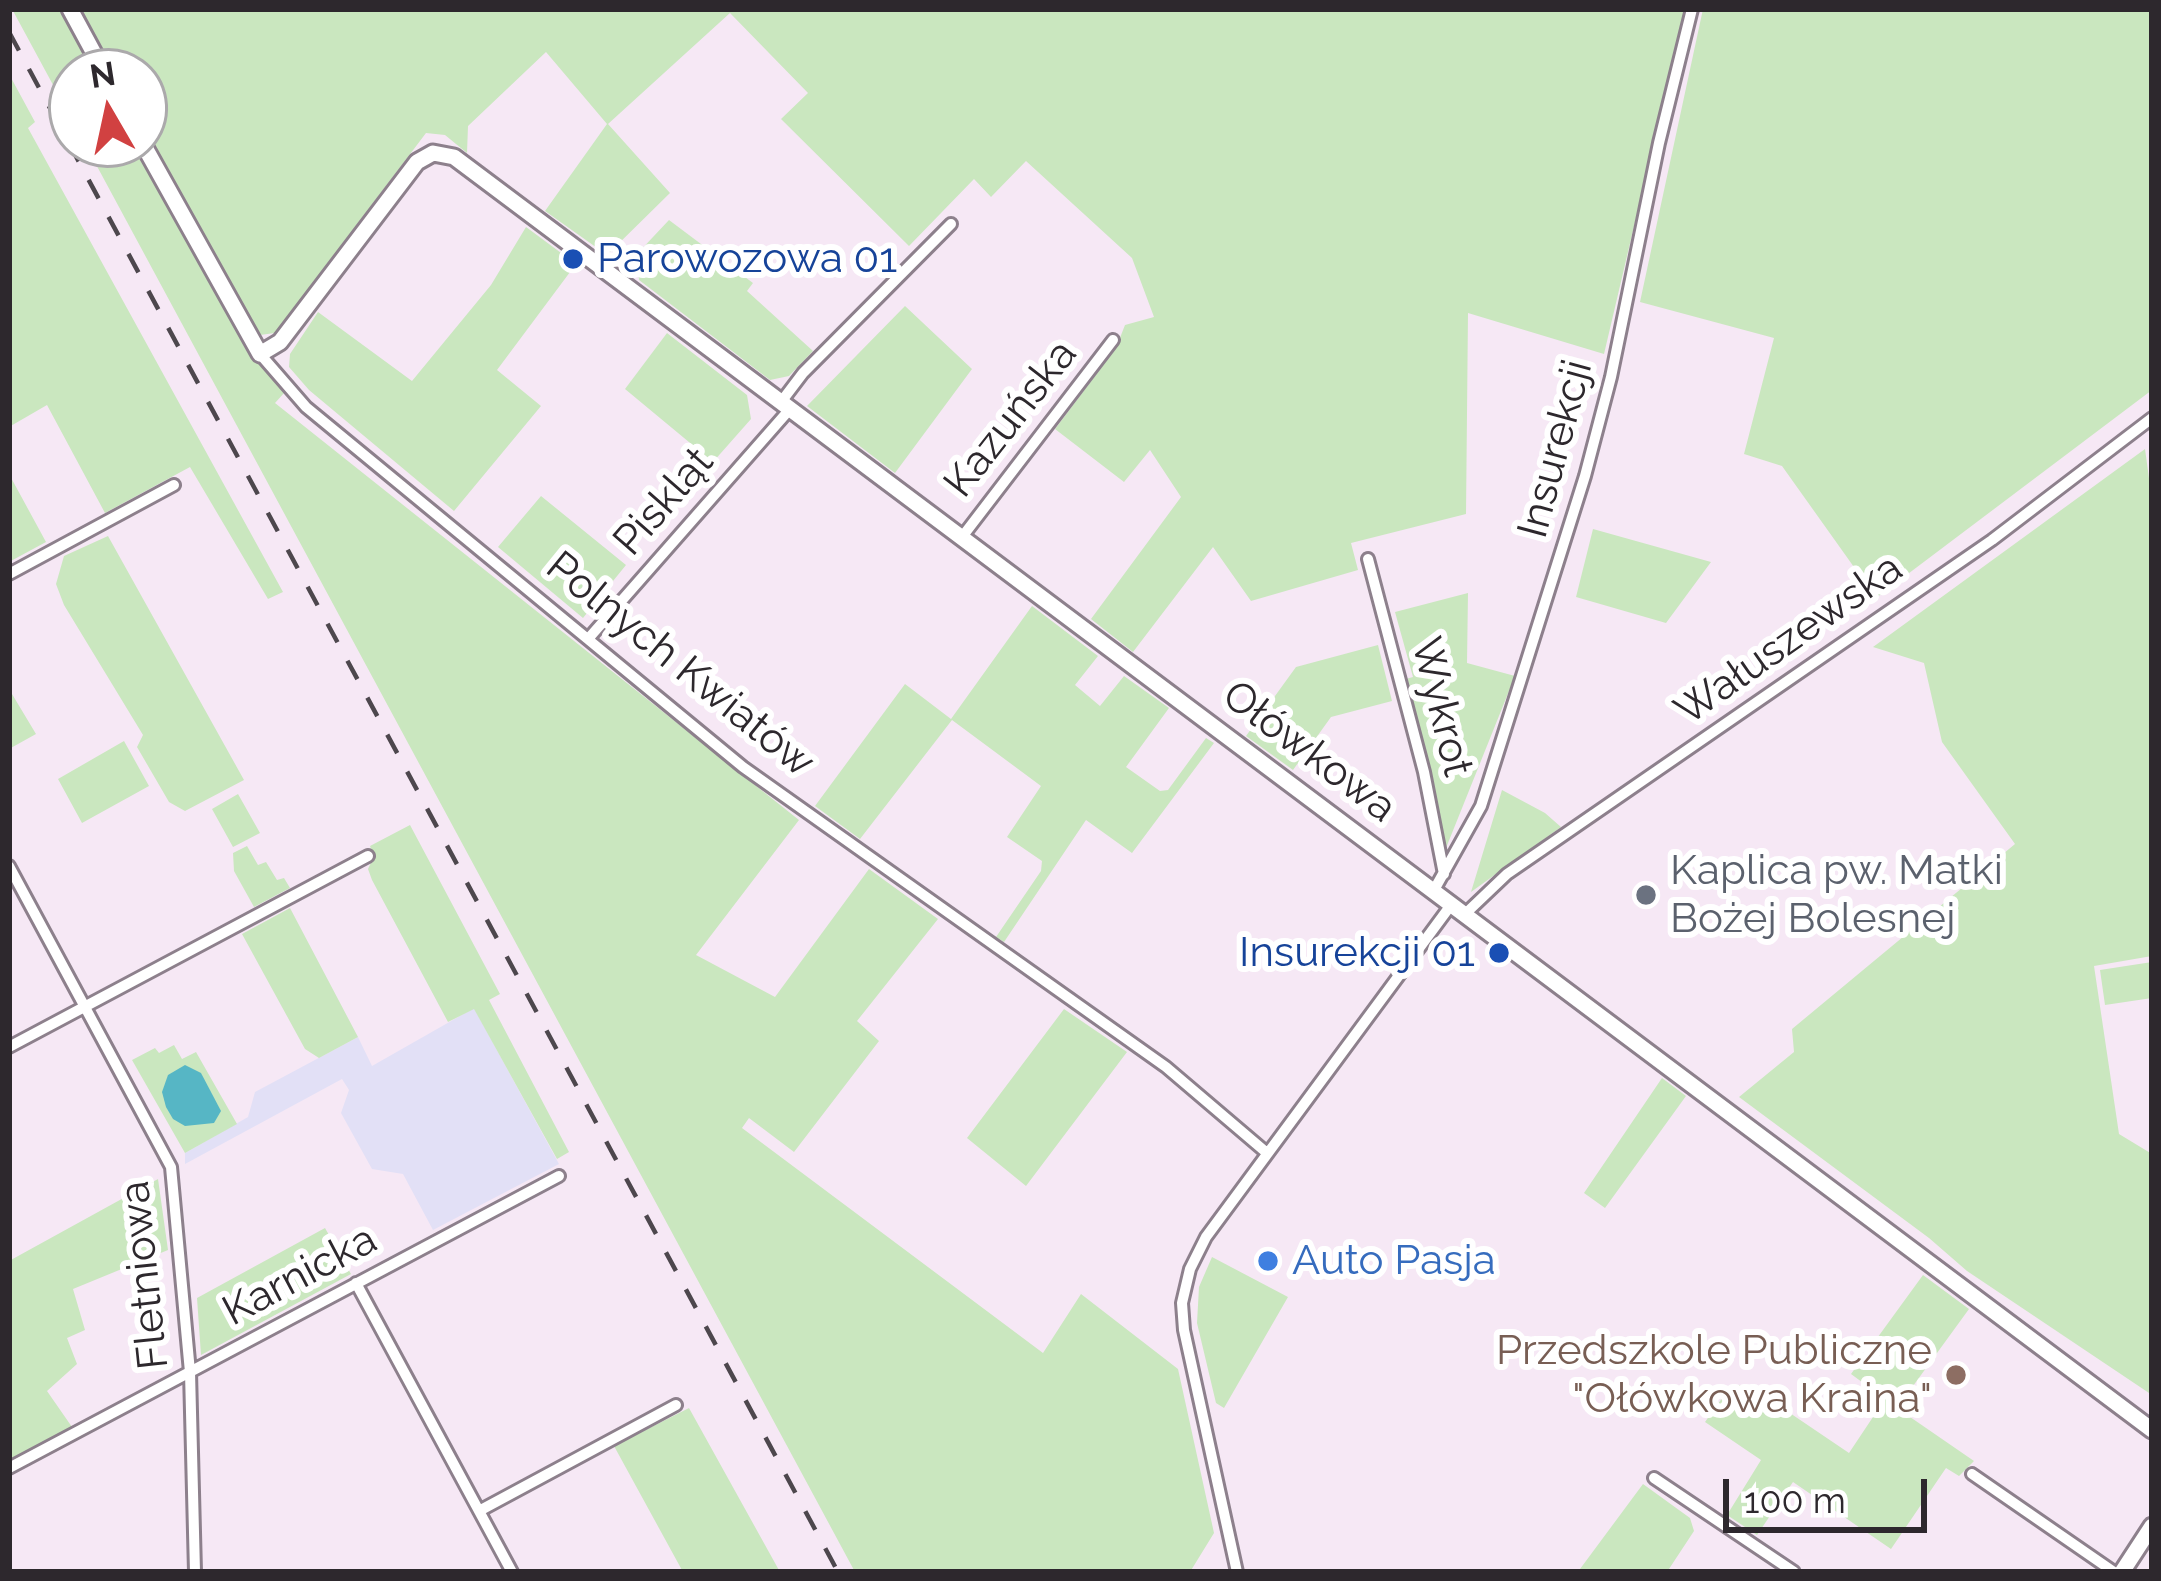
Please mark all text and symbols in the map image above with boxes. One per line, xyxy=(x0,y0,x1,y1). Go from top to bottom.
north arrow xyxy=(48,48,168,168)
text: N xyxy=(87,54,118,96)
place label: Parowozowa 01 xyxy=(597,234,897,284)
marker: Parowozowa 01 xyxy=(560,246,586,272)
street label: Kazuńska xyxy=(934,330,1088,508)
street label: Insurekcji xyxy=(1508,355,1604,543)
street label: Piskląt xyxy=(604,438,724,566)
street label: Polnych Kwiatów xyxy=(536,542,824,788)
street label: Wałuszewska xyxy=(1666,543,1912,737)
street label: Wykrot xyxy=(1399,632,1483,782)
street label: Ołówkowa xyxy=(1212,670,1406,834)
place label: Kaplica pw. Matki Bożej Bolesnej xyxy=(1670,846,2003,944)
marker: Kaplica pw. Matki Bożej Bolesnej xyxy=(1633,882,1659,908)
place label: Insurekcji 01 xyxy=(1239,928,1475,978)
marker: Insurekcji 01 xyxy=(1486,940,1512,966)
street label: Fletniowa xyxy=(110,1178,180,1372)
street label: Karnicka xyxy=(215,1215,385,1337)
place label: Auto Pasja xyxy=(1292,1236,1496,1286)
marker: Auto Pasja xyxy=(1255,1248,1281,1274)
place label: Przedszkole Publiczne "Ołówkowa Kraina" xyxy=(1496,1326,1932,1424)
marker: Przedszkole Publiczne "Ołówkowa Kraina" xyxy=(1943,1362,1969,1388)
scale bar xyxy=(1729,1455,1933,1529)
text: 100 m xyxy=(1744,1479,1846,1521)

